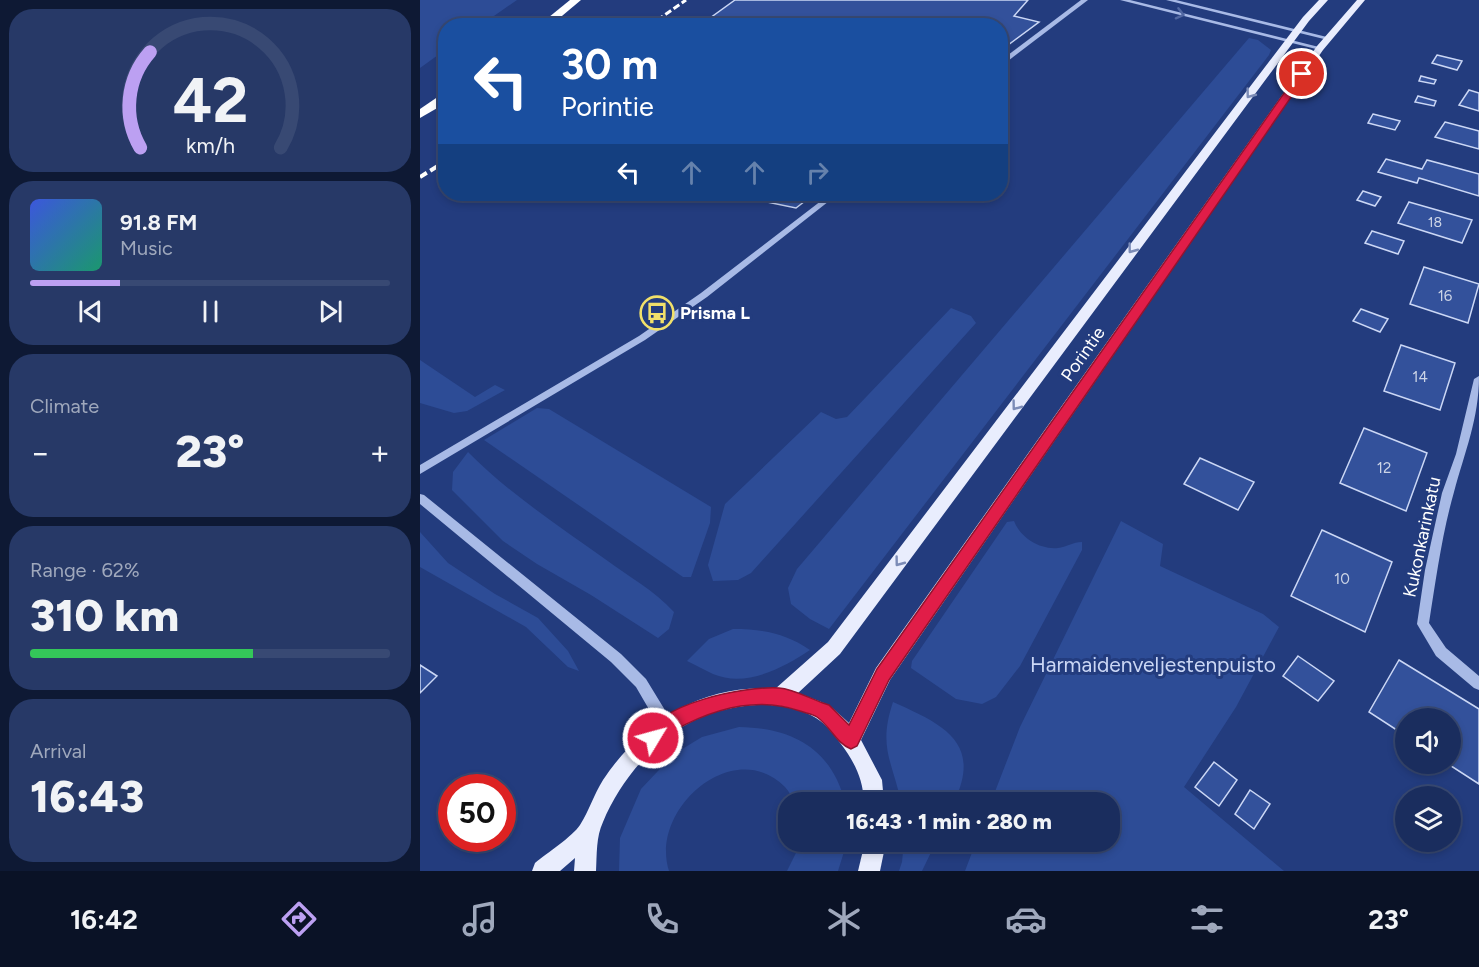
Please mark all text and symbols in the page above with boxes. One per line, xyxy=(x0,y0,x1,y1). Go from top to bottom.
one-way arrow xyxy=(1174,6,1184,19)
text: 30 m xyxy=(561,39,658,90)
icon: left xyxy=(462,42,540,120)
pin xyxy=(1276,48,1327,99)
icon: arrive xyxy=(1285,57,1318,90)
text: 42 xyxy=(172,63,248,138)
one-way arrow xyxy=(1247,87,1258,98)
text: Porintie xyxy=(561,90,654,123)
text: km/h xyxy=(186,133,234,158)
icon: left xyxy=(612,156,645,189)
icon: ahead xyxy=(675,156,708,189)
icon: ahead xyxy=(738,156,771,189)
icon: right xyxy=(801,156,834,189)
text: 91.8 FM xyxy=(120,209,197,236)
house number: 18 xyxy=(1428,214,1442,231)
text: Music xyxy=(120,236,173,260)
one-way arrow xyxy=(1129,243,1140,254)
house number: 16 xyxy=(1438,287,1453,305)
icon: previous xyxy=(74,295,107,328)
icon: pause xyxy=(194,295,227,328)
icon: next xyxy=(314,295,347,328)
bus stop icon: Prisma L xyxy=(639,295,675,331)
place label: Prisma L xyxy=(680,302,750,324)
street label: Porintie xyxy=(1056,322,1110,386)
house number: 14 xyxy=(1412,368,1428,386)
text: Climate xyxy=(30,394,99,418)
one-way arrow xyxy=(1012,399,1023,410)
text: 23° xyxy=(176,424,244,478)
text: − xyxy=(30,433,51,472)
text: + xyxy=(369,433,390,472)
house number: 12 xyxy=(1377,459,1391,477)
street label: Kukonkarinkatu xyxy=(1398,475,1446,599)
one-way arrow xyxy=(895,555,906,566)
text: Range · 62% xyxy=(30,558,140,582)
house number: 10 xyxy=(1334,570,1350,588)
text: 310 km xyxy=(30,588,179,642)
park label: Harmaidenveljestenpuisto xyxy=(1030,652,1276,677)
position arrow xyxy=(621,706,685,770)
map controls xyxy=(1395,708,1461,852)
button: sound xyxy=(1395,708,1461,774)
text: Arrival xyxy=(30,739,86,763)
text: 16:43 xyxy=(30,769,144,823)
speed limit sign: 50 xyxy=(438,774,516,852)
button: layers xyxy=(1395,786,1461,852)
text: 16:43 · 1 min · 280 m xyxy=(846,808,1052,835)
icon: directions xyxy=(278,898,320,940)
icon: music xyxy=(459,898,501,940)
icon: phone xyxy=(641,898,683,940)
icon: climate xyxy=(823,898,865,940)
icon: car xyxy=(1005,898,1047,940)
icon: filters xyxy=(1186,898,1228,940)
text: 16:42 xyxy=(70,903,138,936)
text: 23° xyxy=(1368,903,1409,936)

